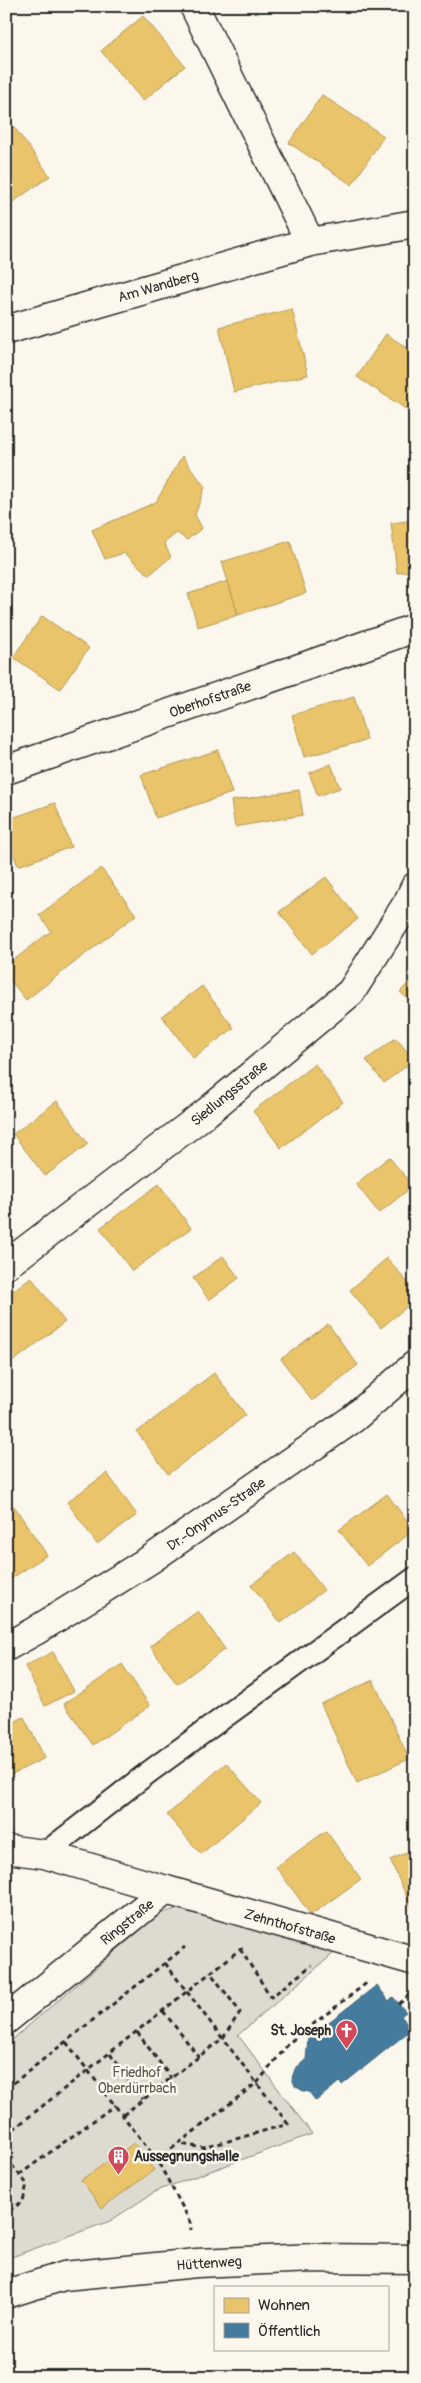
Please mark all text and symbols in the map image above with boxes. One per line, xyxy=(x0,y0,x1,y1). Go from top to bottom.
street label: Am Wandberg xyxy=(116,267,200,306)
street label: Oberhofstraße xyxy=(167,678,253,721)
street label: Siedlungsstraße xyxy=(187,1057,271,1130)
street label: Dr.-Onymus-Straße xyxy=(164,1474,269,1555)
street label: Ringstraße xyxy=(97,1896,157,1949)
street label: Zehnthofstraße xyxy=(242,1905,338,1948)
church icon: St. Joseph xyxy=(335,2018,359,2049)
place label: St. Joseph xyxy=(271,2022,331,2039)
park label: Friedhof Oberdürrbach xyxy=(98,2064,176,2097)
building icon: Aussegnungshalle xyxy=(106,2144,130,2175)
place label: Aussegnungshalle xyxy=(134,2148,240,2165)
street label: Hüttenweg xyxy=(176,2253,242,2274)
legend xyxy=(214,2286,388,2350)
text: Wohnen xyxy=(258,2296,310,2315)
text: Öffentlich xyxy=(258,2322,320,2341)

